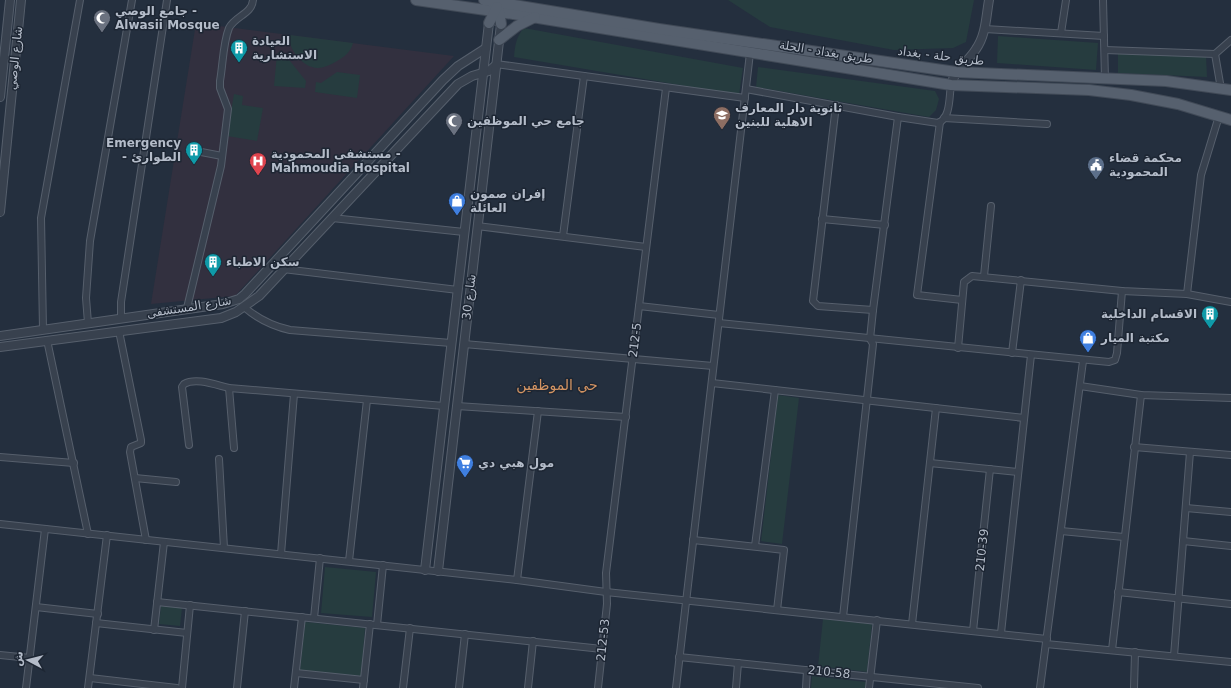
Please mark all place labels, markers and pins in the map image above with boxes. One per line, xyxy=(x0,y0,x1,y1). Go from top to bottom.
place label: جامع الوصي - Alwasii Mosque xyxy=(115,4,220,32)
mosque icon: جامع الوصي - Alwasii Mosque xyxy=(92,8,112,33)
place label: العيادة الاستشارية xyxy=(252,34,317,62)
building icon: العيادة الاستشارية xyxy=(229,38,249,63)
place label: ثانوية دار المعارف الاهلية للبنين xyxy=(735,101,842,129)
school or university icon: ثانوية دار المعارف الاهلية للبنين xyxy=(712,105,732,130)
mosque icon: جامع حي الموظفين xyxy=(444,111,464,136)
place label: جامع حي الموظفين xyxy=(467,114,585,129)
place label: Emergency - الطوارئ xyxy=(106,136,181,165)
building icon: Emergency - الطوارئ xyxy=(184,140,204,165)
place label: مستشفى المحمودية - Mahmoudia Hospital xyxy=(271,147,410,175)
hospital icon: مستشفى المحمودية - Mahmoudia Hospital xyxy=(248,151,268,176)
place label: محكمة قضاء المحمودية xyxy=(1109,151,1182,180)
public building icon: محكمة قضاء المحمودية xyxy=(1086,155,1106,180)
place label: إفران صمون العائلة xyxy=(470,187,545,215)
shop icon: إفران صمون العائلة xyxy=(447,191,467,216)
building icon: سكن الاطباء xyxy=(203,252,223,277)
place label: سكن الاطباء xyxy=(226,255,300,269)
building icon: الاقسام الداخلية xyxy=(1200,304,1220,329)
place label: الاقسام الداخلية xyxy=(1101,307,1197,322)
shop icon: مكتبة الميار xyxy=(1078,328,1098,353)
place label: مكتبة الميار xyxy=(1100,331,1170,345)
supermarket icon: مول هبي دي xyxy=(455,453,475,478)
place label: مول هبي دي xyxy=(478,456,554,471)

